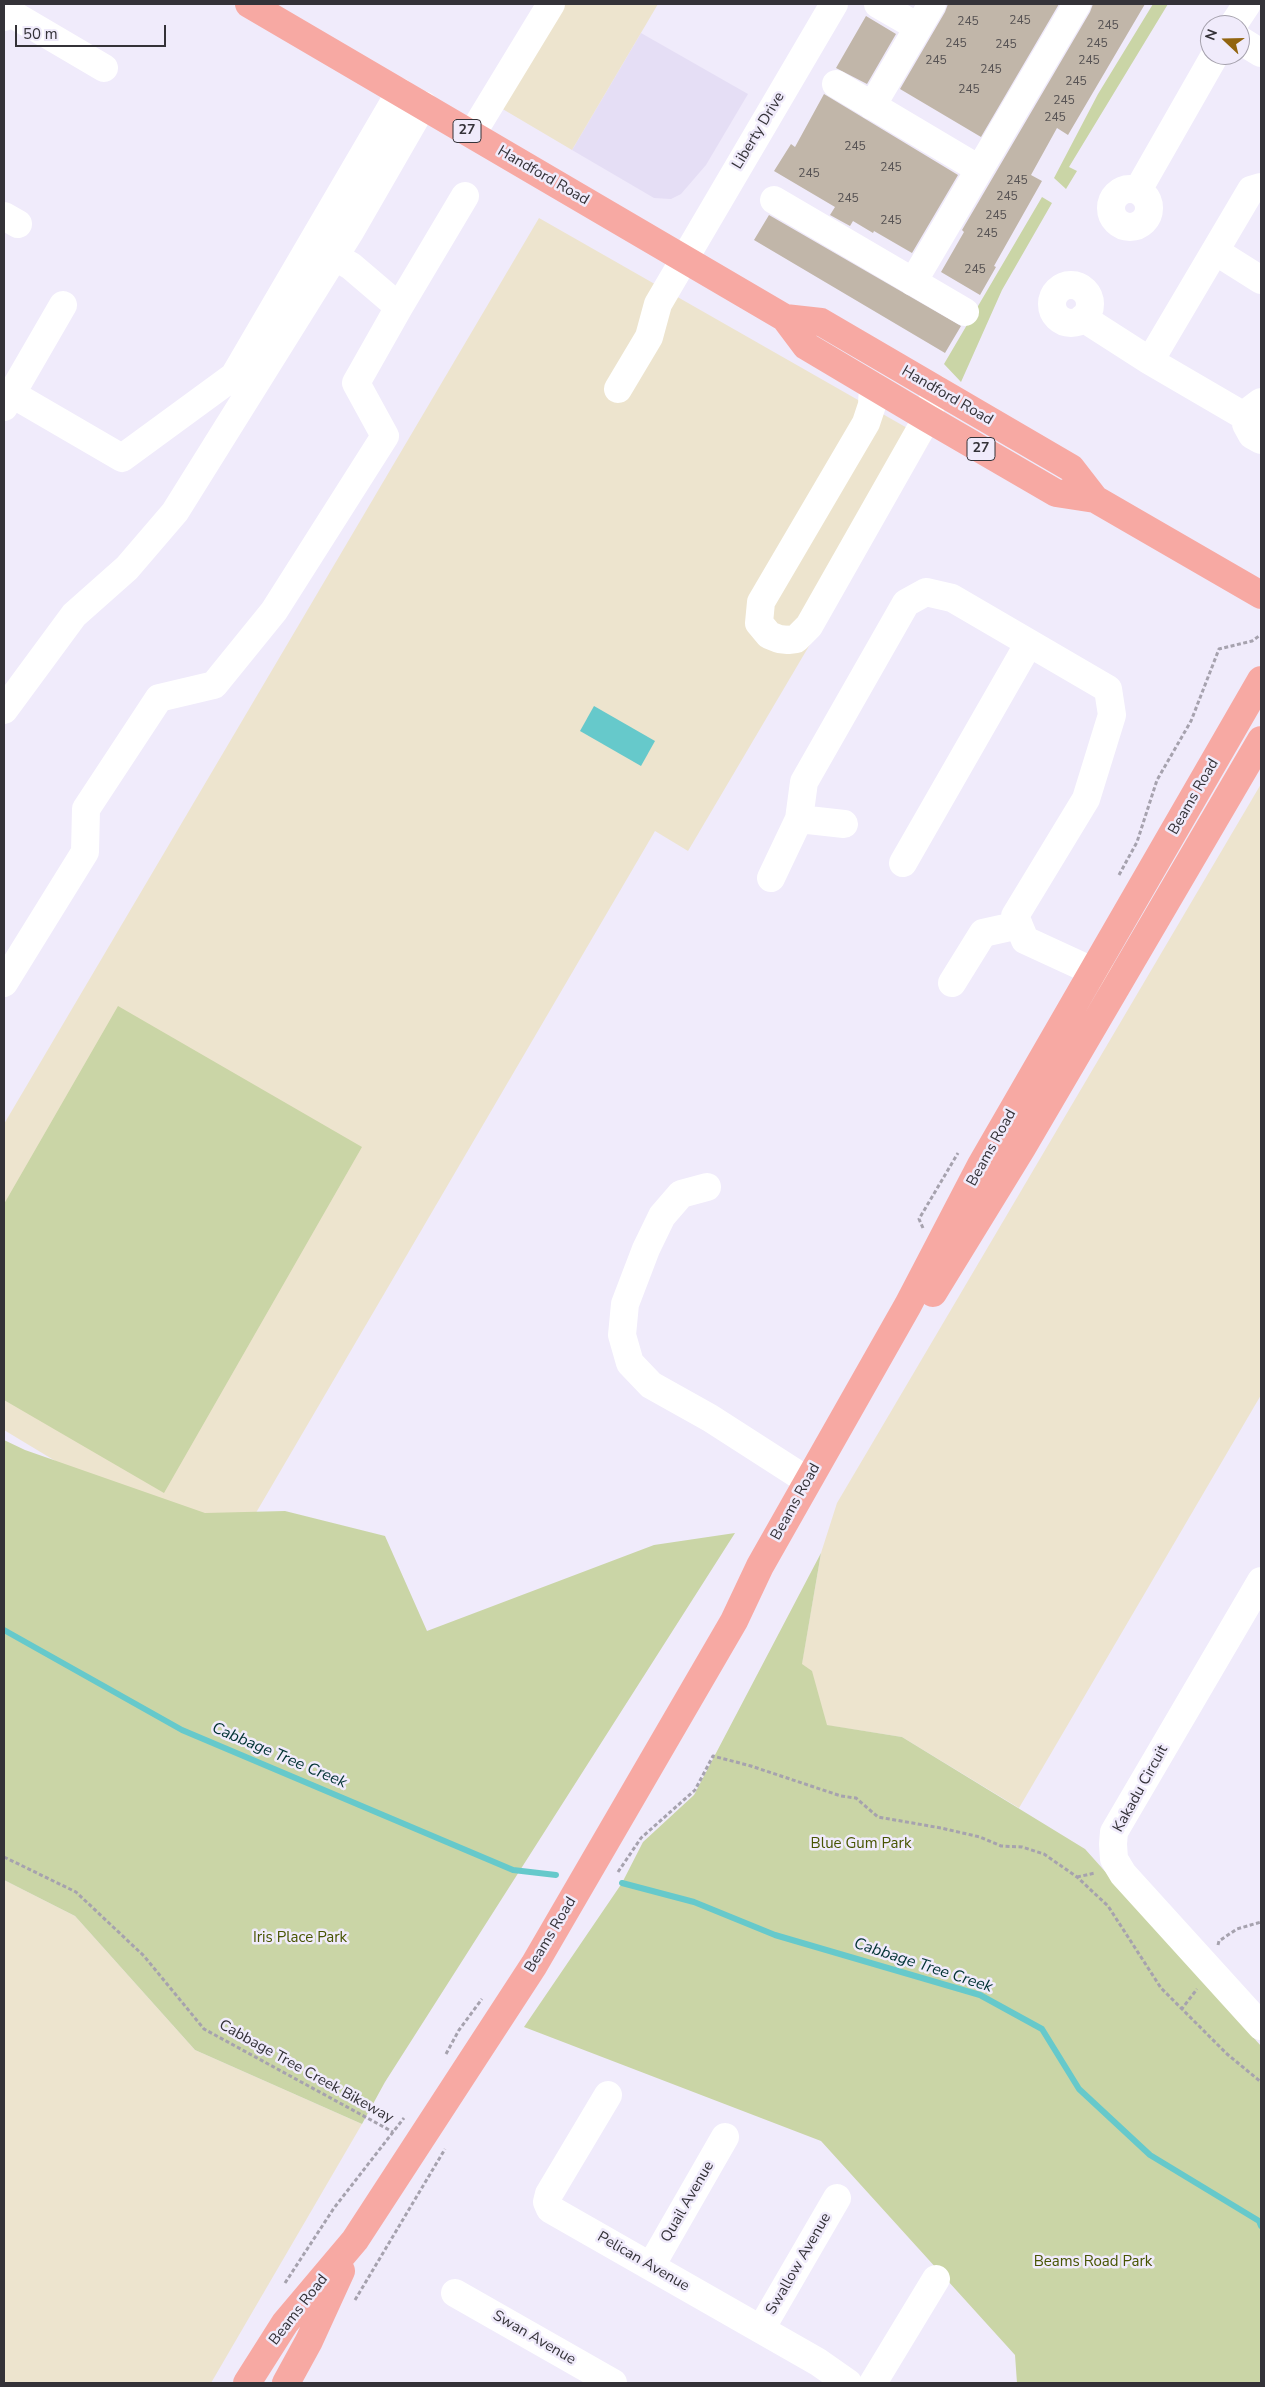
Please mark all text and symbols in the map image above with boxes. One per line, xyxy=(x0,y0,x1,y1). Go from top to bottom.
house number: 245 xyxy=(1009,14,1031,28)
scale bar xyxy=(18,15,169,47)
house number: 245 xyxy=(957,15,979,29)
north arrow xyxy=(1200,15,1250,65)
house number: 245 xyxy=(1097,19,1119,33)
text: 50 m xyxy=(23,24,58,44)
text: N xyxy=(1201,27,1222,43)
house number: 245 xyxy=(945,37,967,51)
house number: 245 xyxy=(1086,37,1108,51)
house number: 245 xyxy=(995,38,1017,52)
house number: 245 xyxy=(925,54,947,68)
house number: 245 xyxy=(1078,54,1100,68)
house number: 245 xyxy=(980,63,1002,77)
house number: 245 xyxy=(1065,75,1087,89)
house number: 245 xyxy=(958,83,980,97)
street label: Liberty Drive xyxy=(729,89,789,173)
house number: 245 xyxy=(1053,94,1075,108)
house number: 245 xyxy=(1044,111,1066,125)
road number: 27 xyxy=(453,120,481,142)
house number: 245 xyxy=(844,140,866,154)
street label: Handford Road xyxy=(494,143,592,209)
house number: 245 xyxy=(880,161,902,175)
house number: 245 xyxy=(798,167,820,181)
house number: 245 xyxy=(1006,174,1028,188)
house number: 245 xyxy=(996,190,1018,204)
house number: 245 xyxy=(837,192,859,206)
house number: 245 xyxy=(985,209,1007,223)
house number: 245 xyxy=(880,214,902,228)
house number: 245 xyxy=(976,227,998,241)
house number: 245 xyxy=(964,263,986,277)
street label: Handford Road xyxy=(898,363,996,429)
road number: 27 xyxy=(967,438,995,460)
street label: Beams Road xyxy=(1165,756,1223,838)
street label: Beams Road xyxy=(964,1107,1020,1189)
street label: Beams Road xyxy=(768,1461,824,1543)
water label: Cabbage Tree Creek xyxy=(209,1719,349,1793)
street label: Kakadu Circuit xyxy=(1110,1742,1172,1836)
park label: Blue Gum Park xyxy=(811,1835,911,1853)
street label: Beams Road xyxy=(521,1894,581,1976)
park label: Iris Place Park xyxy=(253,1929,347,1947)
water label: Cabbage Tree Creek xyxy=(851,1935,995,1997)
street label: Cabbage Tree Creek Bikeway xyxy=(216,2017,396,2127)
street label: Quail Avenue xyxy=(658,2158,718,2246)
street label: Swallow Avenue xyxy=(763,2210,835,2318)
street label: Pelican Avenue xyxy=(594,2228,692,2296)
park label: Beams Road Park xyxy=(1034,2253,1152,2271)
street label: Beams Road xyxy=(266,2271,332,2349)
street label: Swan Avenue xyxy=(489,2307,579,2369)

